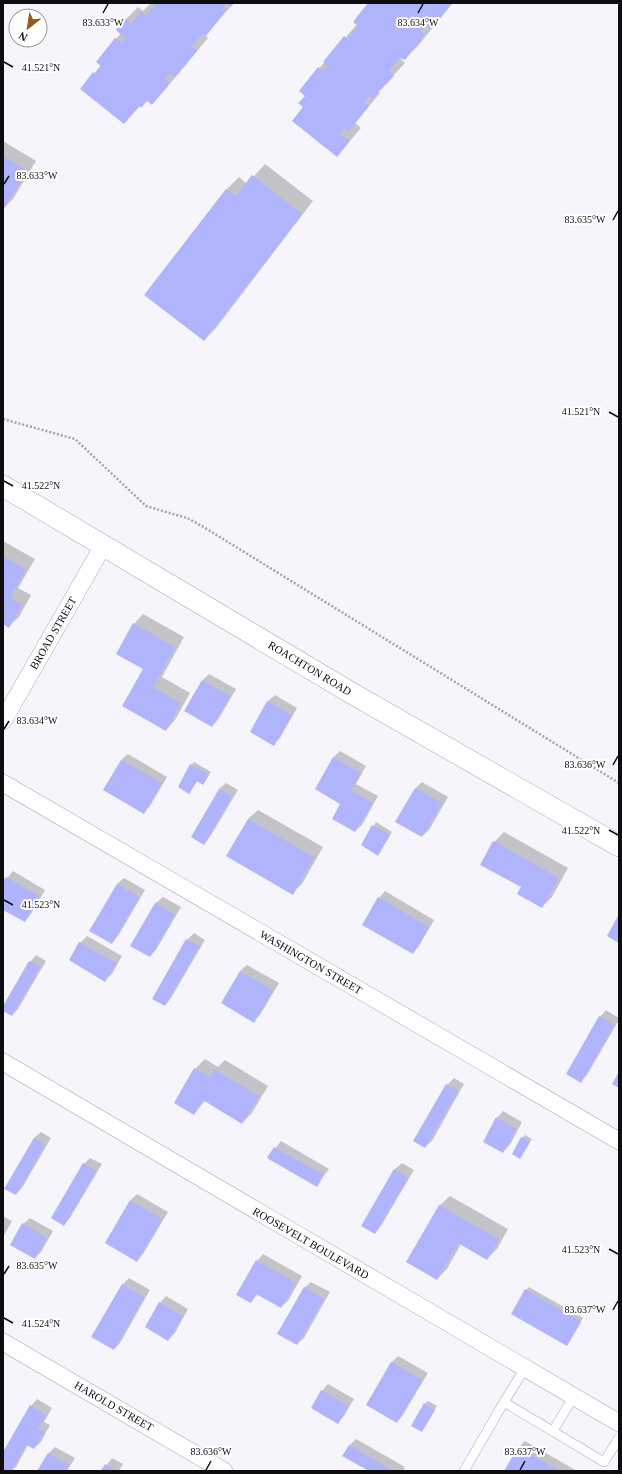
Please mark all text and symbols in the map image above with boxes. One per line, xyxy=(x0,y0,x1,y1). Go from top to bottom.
north arrow xyxy=(8,8,48,48)
text: 83.633°W xyxy=(83,17,124,28)
text: 83.634°W xyxy=(398,17,439,28)
text: N xyxy=(17,29,29,44)
text: 41.521°N xyxy=(22,62,60,73)
text: 83.633°W xyxy=(17,170,58,181)
text: 83.635°W xyxy=(565,214,606,225)
text: 41.521°N xyxy=(562,406,600,417)
text: 41.522°N xyxy=(22,480,60,491)
street label: BROAD STREET xyxy=(27,594,79,671)
street label: ROACHTON ROAD xyxy=(266,638,354,698)
text: 83.634°W xyxy=(17,715,58,726)
text: 83.636°W xyxy=(565,759,606,770)
text: 41.522°N xyxy=(562,825,600,836)
text: 41.523°N xyxy=(22,899,60,910)
street label: WASHINGTON STREET xyxy=(258,928,365,996)
street label: ROOSEVELT BOULEVARD xyxy=(251,1205,371,1281)
text: 41.523°N xyxy=(562,1244,600,1255)
text: 83.635°W xyxy=(17,1260,58,1271)
text: 83.637°W xyxy=(565,1304,606,1315)
text: 41.524°N xyxy=(22,1318,60,1329)
street label: HAROLD STREET xyxy=(72,1379,156,1434)
text: 83.636°W xyxy=(191,1446,232,1457)
text: 83.637°W xyxy=(505,1446,546,1457)

